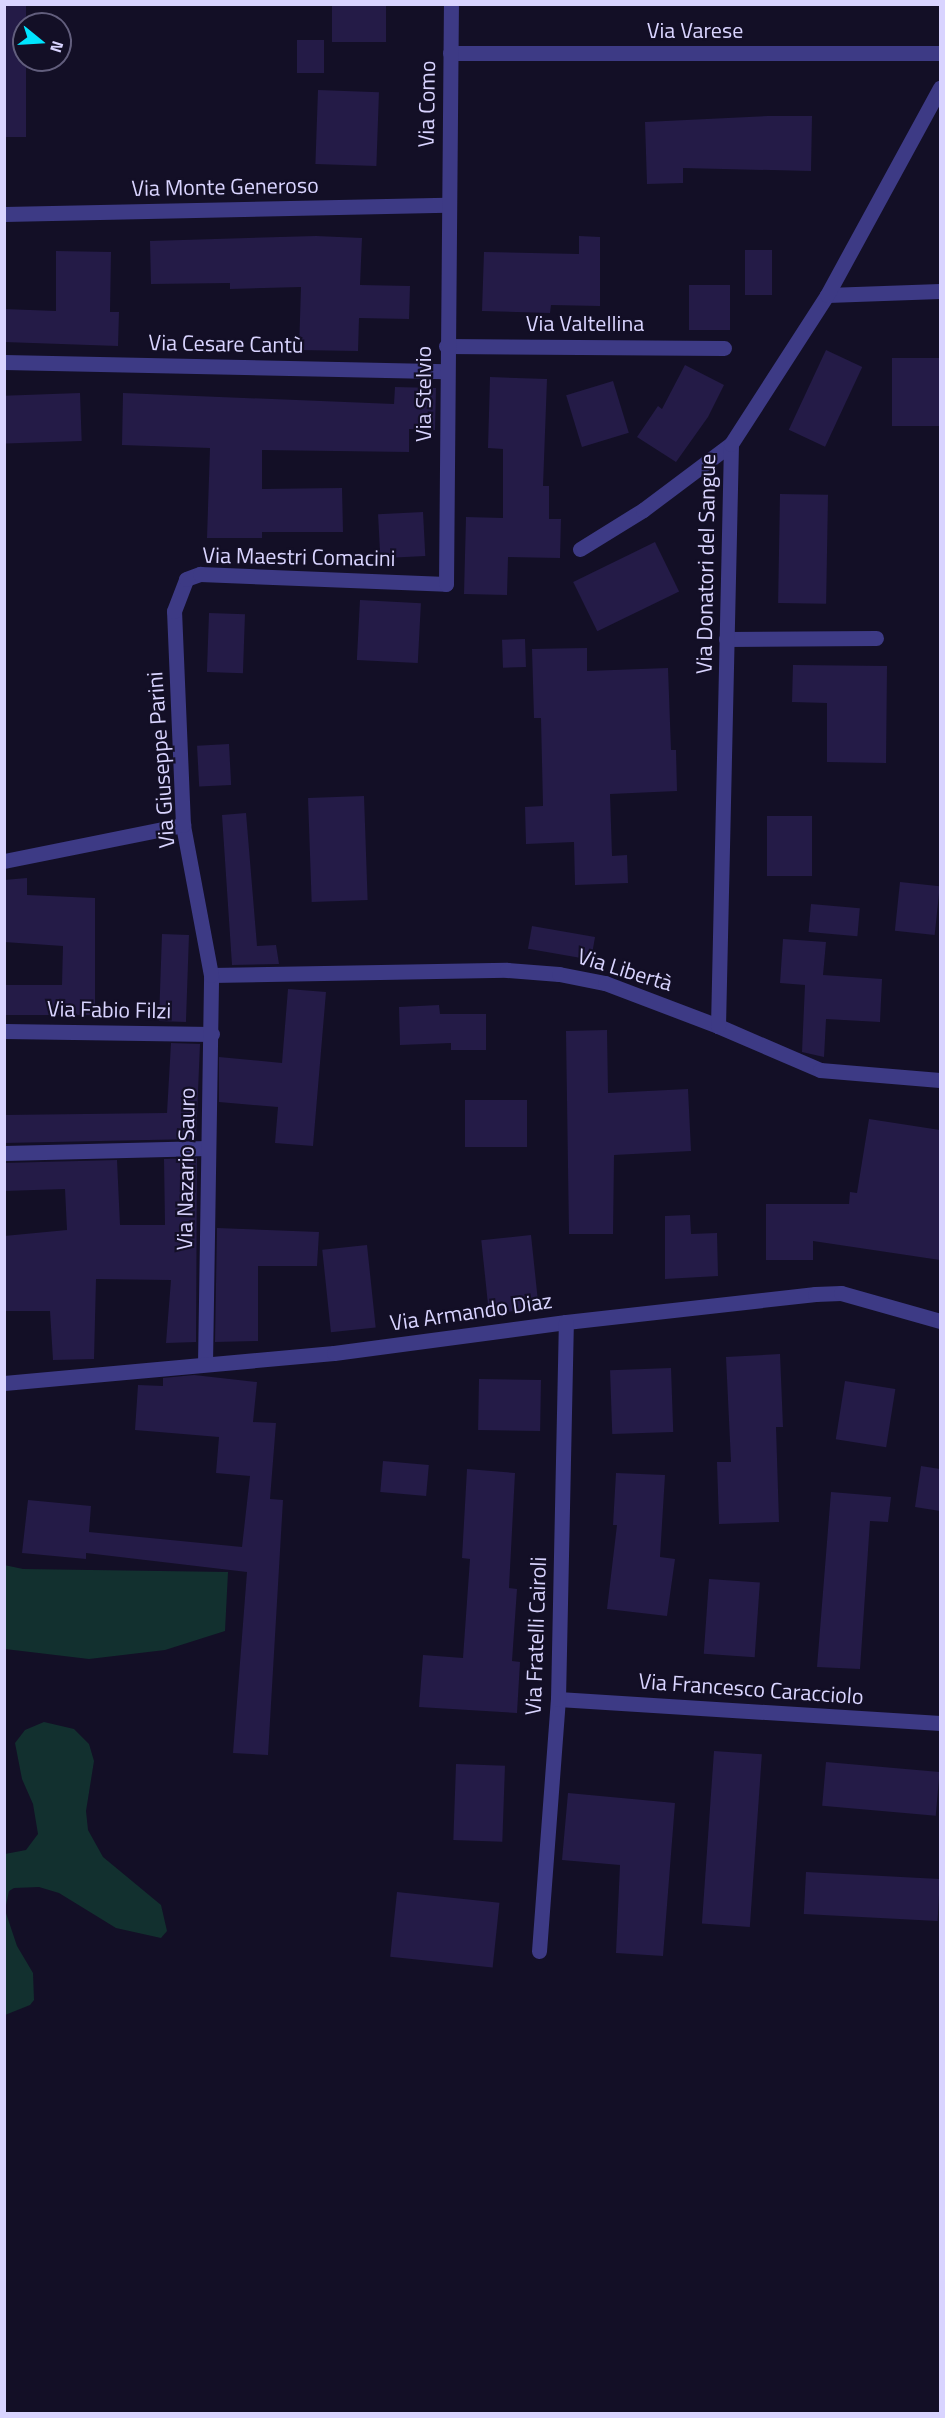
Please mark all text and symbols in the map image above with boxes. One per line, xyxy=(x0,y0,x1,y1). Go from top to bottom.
north arrow xyxy=(12,12,72,72)
street label: Via Varese xyxy=(647,18,743,44)
text: N xyxy=(44,38,70,56)
street label: Via Como xyxy=(413,60,441,148)
street label: Via Monte Generoso xyxy=(131,172,319,202)
street label: Via Valtellina xyxy=(526,311,644,337)
street label: Via Cesare Cantù xyxy=(148,329,304,359)
street label: Via Stelvio xyxy=(411,346,437,442)
street label: Via Donatori del Sangue xyxy=(691,454,721,674)
street label: Via Maestri Comacini xyxy=(202,542,396,572)
street label: Via Giuseppe Parini xyxy=(142,671,180,849)
street label: Via Libertà xyxy=(574,943,676,997)
street label: Via Fabio Filzi xyxy=(47,996,171,1024)
street label: Via Nazario Sauro xyxy=(171,1087,201,1251)
street label: Via Armando Diaz xyxy=(388,1288,554,1336)
street label: Via Fratelli Cairoli xyxy=(520,1556,552,1716)
street label: Via Francesco Caracciolo xyxy=(638,1668,864,1710)

